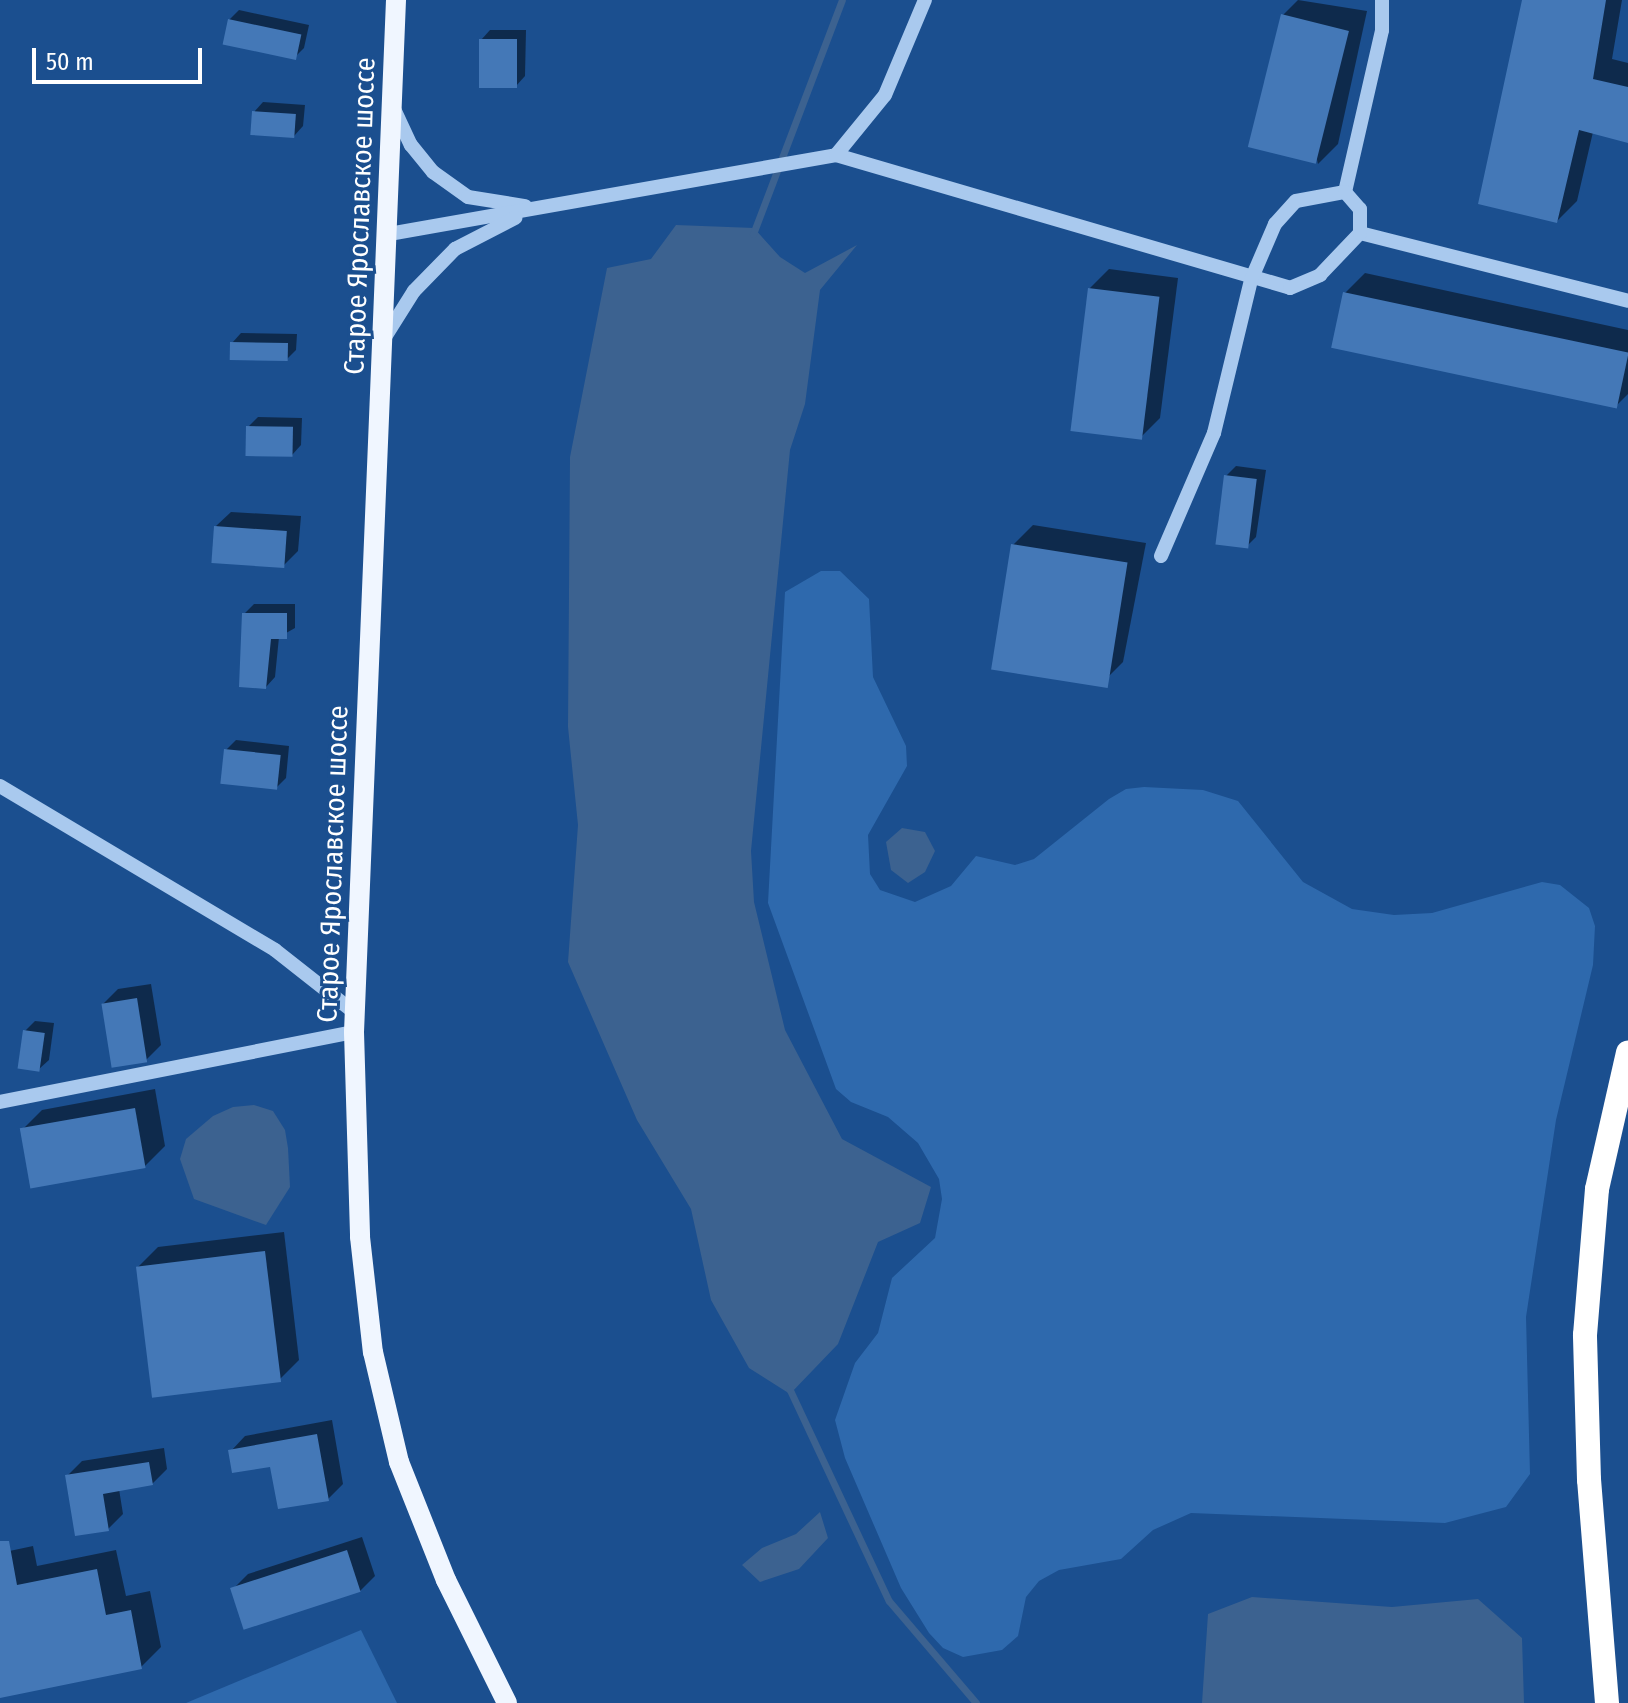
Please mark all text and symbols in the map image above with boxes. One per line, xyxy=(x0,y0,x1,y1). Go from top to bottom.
scale bar xyxy=(36,32,206,82)
text: 50 m xyxy=(46,48,94,76)
street label: Старое Ярославское шоссе xyxy=(338,57,382,375)
street label: Старое Ярославское шоссе xyxy=(311,705,355,1023)

